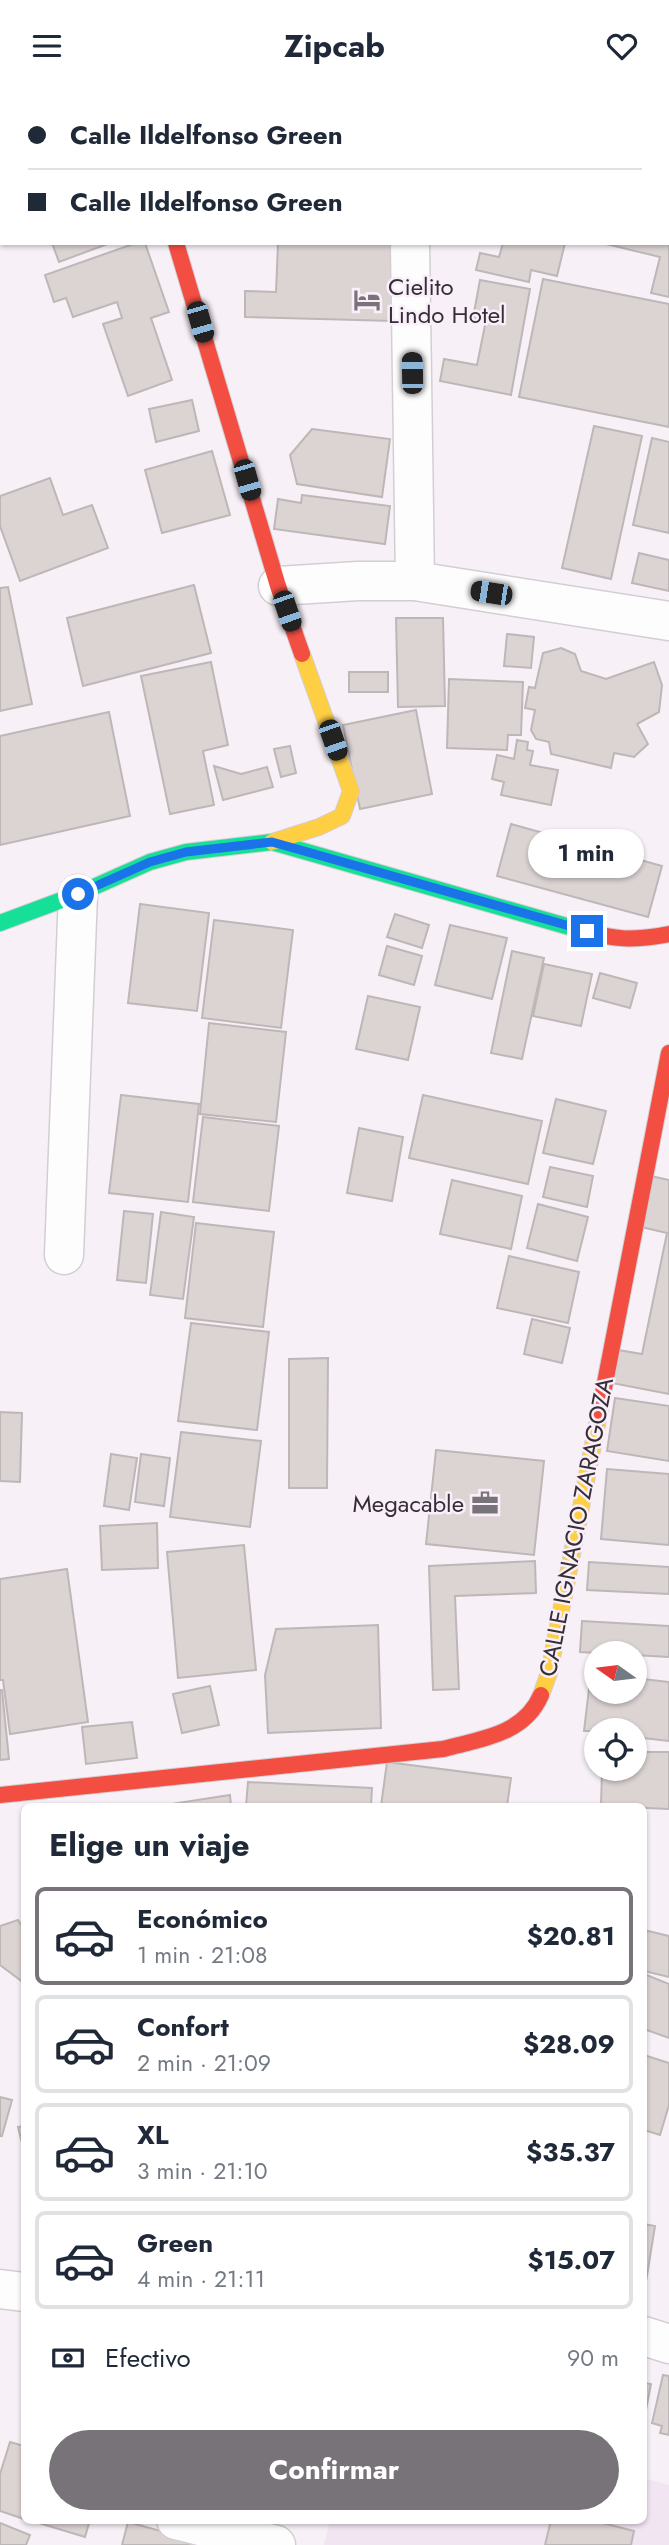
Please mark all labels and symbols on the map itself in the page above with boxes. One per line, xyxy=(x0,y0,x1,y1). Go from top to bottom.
place label: Cielito Lindo Hotel xyxy=(388,269,506,332)
hotel icon: Cielito Lindo Hotel xyxy=(352,285,382,315)
car xyxy=(185,299,216,345)
car xyxy=(402,352,423,394)
car xyxy=(232,457,263,503)
car xyxy=(469,579,514,607)
car xyxy=(271,588,304,634)
car xyxy=(317,717,350,763)
callout: 1 min xyxy=(529,829,645,879)
route start xyxy=(62,878,94,910)
route end xyxy=(571,915,603,947)
street label: CALLE IGNACIO ZARAGOZA xyxy=(530,1374,622,1679)
place label: Megacable xyxy=(352,1486,464,1521)
office icon: Megacable xyxy=(470,1488,500,1518)
north arrow xyxy=(584,1641,648,1705)

